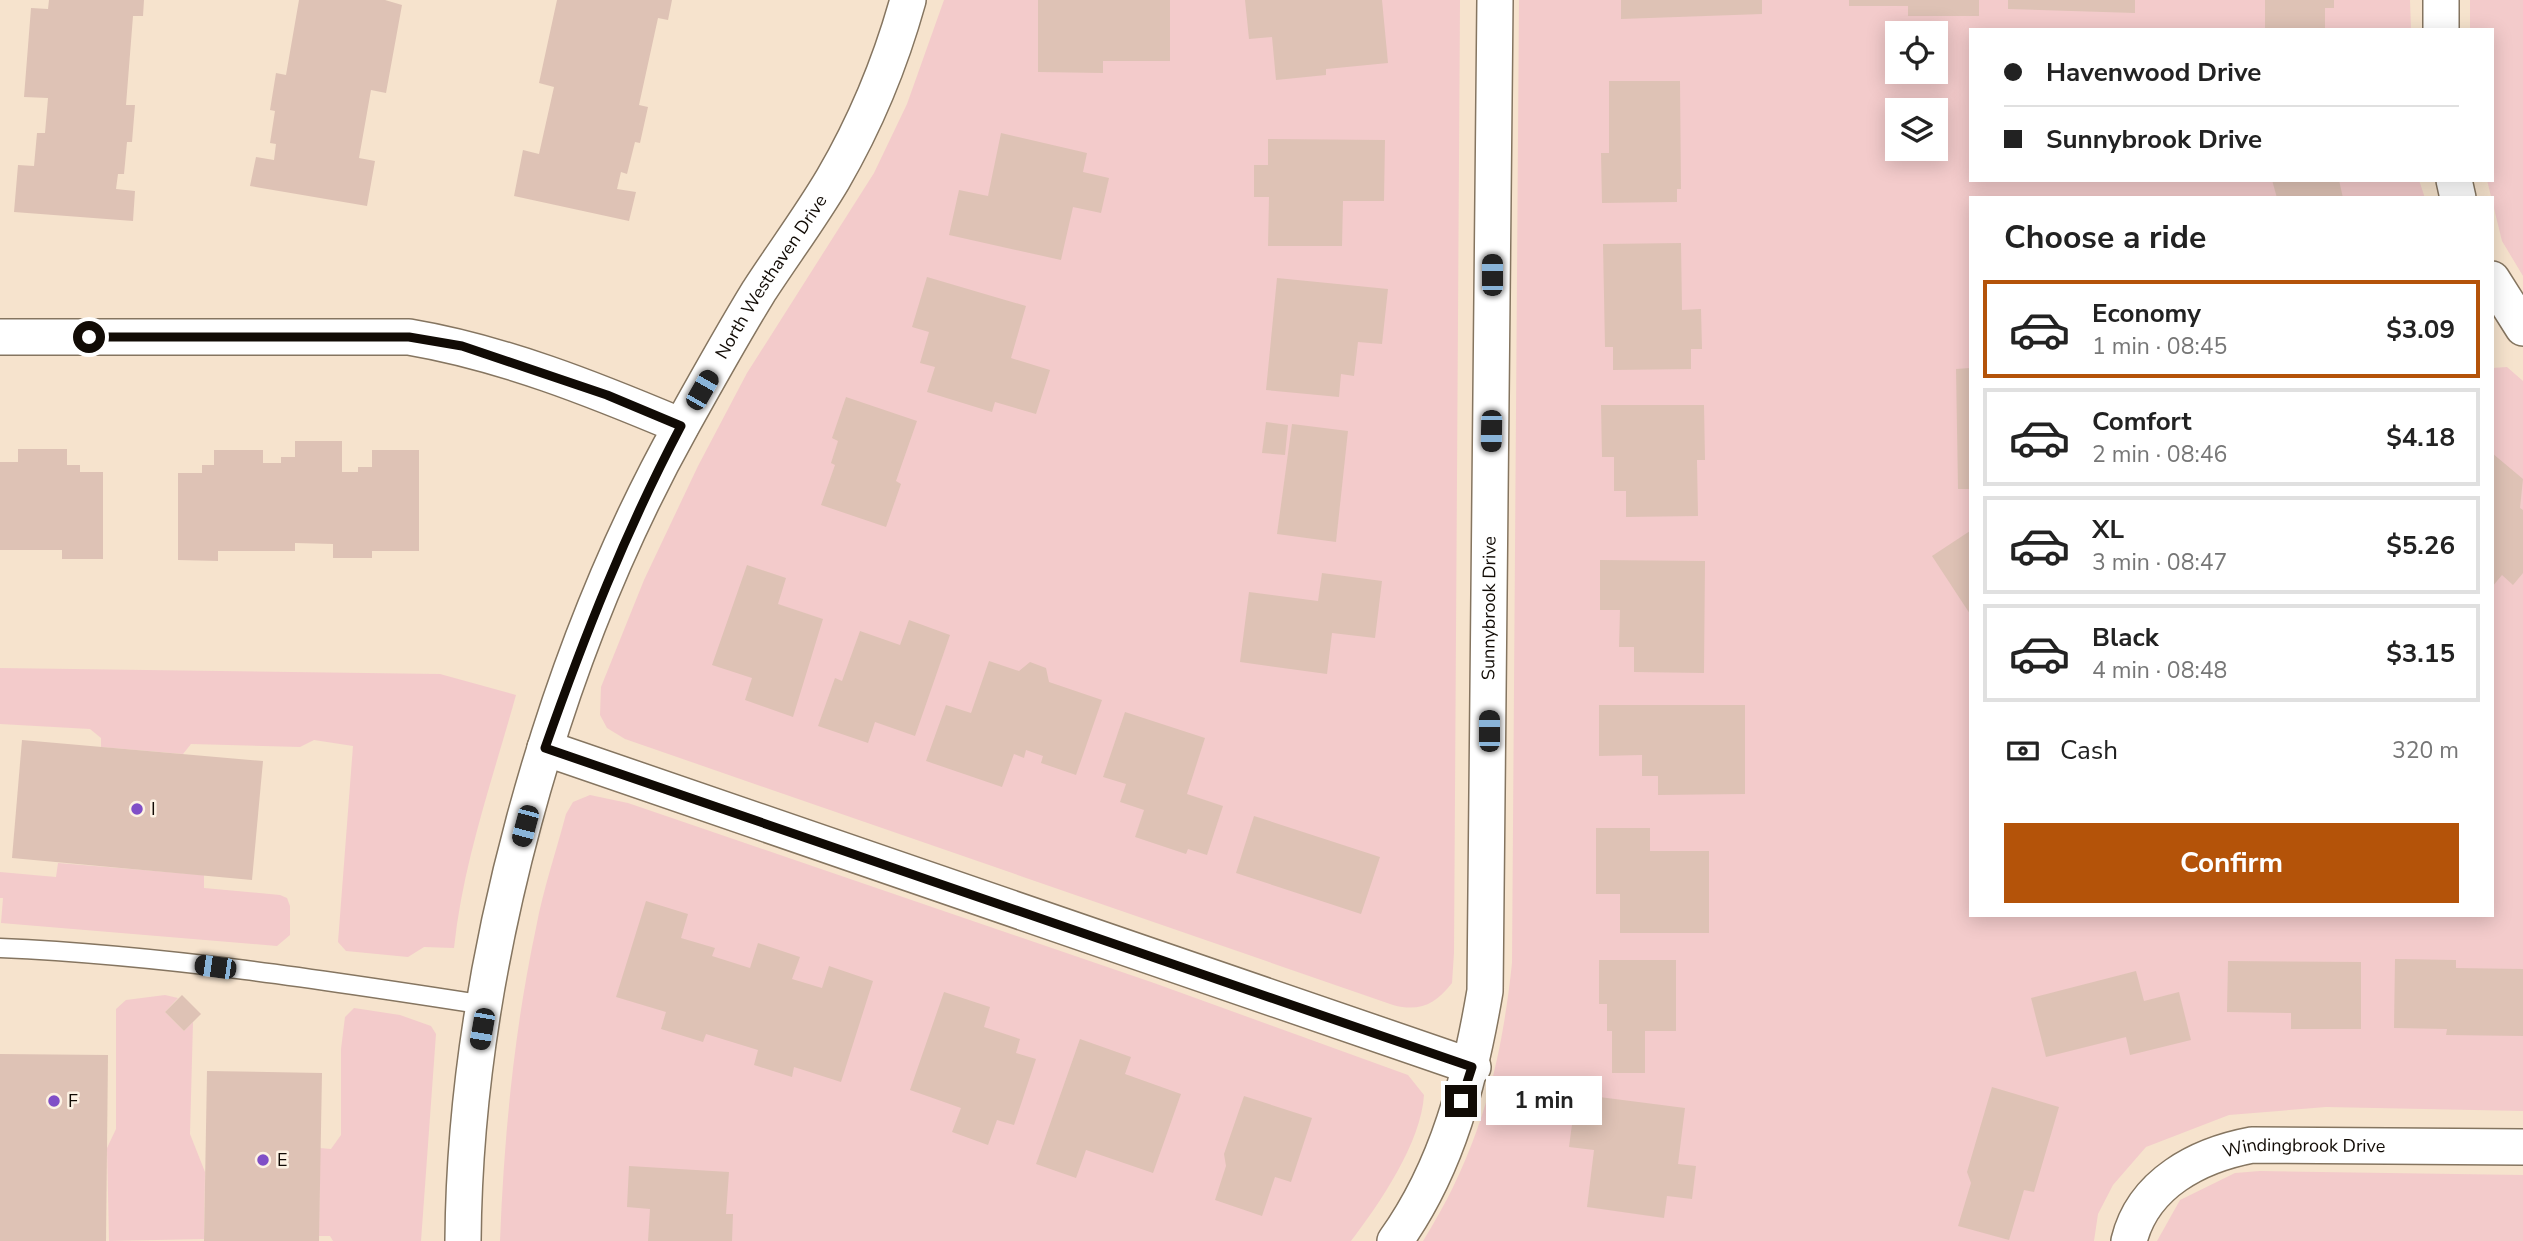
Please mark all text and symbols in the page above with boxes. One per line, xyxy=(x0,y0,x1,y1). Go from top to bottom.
map controls xyxy=(1885,21,1948,161)
button: locate xyxy=(1885,21,1948,84)
text: Havenwood Drive xyxy=(2046,55,2261,90)
button: layers xyxy=(1885,98,1948,161)
text: Sunnybrook Drive xyxy=(2046,122,2262,157)
street label: North Westhaven Drive xyxy=(710,190,832,363)
text: Choose a ride xyxy=(2004,216,2206,259)
car xyxy=(1482,254,1503,296)
text: Economy xyxy=(2092,296,2201,331)
icon: car xyxy=(2008,298,2071,361)
text: $3.09 xyxy=(2386,312,2455,347)
route start xyxy=(73,321,105,353)
text: 1 min · 08:45 xyxy=(2092,331,2227,362)
car xyxy=(683,367,722,413)
text: Comfort xyxy=(2092,404,2192,439)
icon: car xyxy=(2008,406,2071,469)
car xyxy=(1481,410,1502,452)
text: $4.18 xyxy=(2386,420,2455,455)
text: 2 min · 08:46 xyxy=(2092,439,2227,470)
text: XL xyxy=(2092,512,2124,547)
icon: car xyxy=(2008,514,2071,577)
text: $5.26 xyxy=(2386,528,2455,563)
street label: Sunnybrook Drive xyxy=(1476,536,1502,680)
text: 3 min · 08:47 xyxy=(2092,547,2227,578)
text: Black xyxy=(2092,620,2159,655)
icon: car xyxy=(2008,622,2071,685)
text: $3.15 xyxy=(2386,636,2455,671)
text: 4 min · 08:48 xyxy=(2092,655,2227,686)
car xyxy=(1479,710,1500,752)
icon: cash xyxy=(2004,732,2042,770)
text: Cash xyxy=(2060,733,2118,768)
text: 320 m xyxy=(2392,735,2459,766)
place label: I xyxy=(151,797,156,821)
marker: I xyxy=(129,801,145,817)
car xyxy=(510,803,541,849)
button: Confirm xyxy=(2004,823,2459,903)
car xyxy=(193,954,238,980)
car xyxy=(469,1006,496,1052)
callout: 1 min xyxy=(1486,1076,1601,1126)
route end xyxy=(1445,1085,1477,1117)
text: 1 min xyxy=(1514,1085,1574,1116)
place label: F xyxy=(68,1089,78,1113)
marker: F xyxy=(46,1093,62,1109)
street label: Windingbrook Drive xyxy=(2220,1132,2385,1164)
place label: E xyxy=(277,1148,288,1172)
marker: E xyxy=(255,1152,271,1168)

